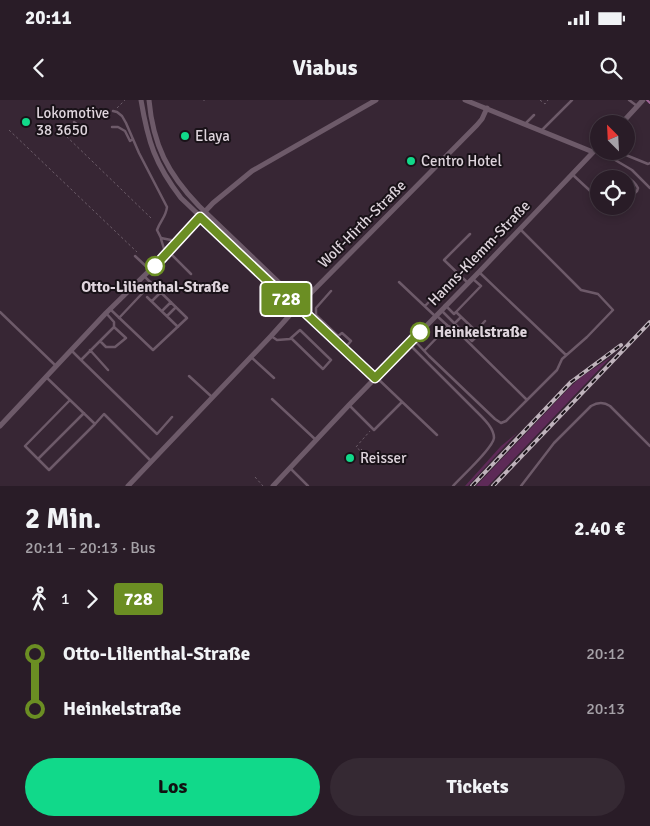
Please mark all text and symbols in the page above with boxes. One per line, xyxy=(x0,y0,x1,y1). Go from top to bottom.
text: 20:11 xyxy=(25,6,72,30)
icon: back xyxy=(25,54,53,82)
text: Viabus xyxy=(293,54,357,81)
icon: search xyxy=(597,54,625,82)
place label: Lokomotive 38 3650 xyxy=(36,104,109,139)
north arrow xyxy=(590,115,635,160)
map controls xyxy=(590,115,635,215)
marker: Lokomotive 38 3650 xyxy=(20,116,32,128)
place label: Elaya xyxy=(195,127,230,145)
marker: Elaya xyxy=(179,130,191,142)
place label: Centro Hotel xyxy=(421,152,502,170)
marker: Centro Hotel xyxy=(405,155,417,167)
button: locate xyxy=(590,170,635,215)
street label: Wolf-Hirth-Straße xyxy=(314,176,410,272)
street label: Hanns-Klemm-Straße xyxy=(424,197,534,309)
marker: Otto-Lilienthal-Straße xyxy=(145,256,165,276)
place label: Otto-Lilienthal-Straße xyxy=(81,278,229,296)
line badge: 728 xyxy=(257,283,315,315)
text: 728 xyxy=(271,288,301,310)
marker: Heinkelstraße xyxy=(410,322,430,342)
place label: Heinkelstraße xyxy=(434,323,527,341)
place label: Reisser xyxy=(360,449,407,467)
marker: Reisser xyxy=(344,452,356,464)
text: 2 Min. xyxy=(25,502,101,536)
text: 2.40 € xyxy=(574,517,625,541)
text: 20:11 – 20:13 · Bus xyxy=(25,538,156,558)
icon: walk xyxy=(25,585,53,613)
icon: forward xyxy=(78,585,106,613)
text: 728 xyxy=(124,588,153,610)
text: 1 xyxy=(61,589,70,609)
text: Otto-Lilienthal-Straße xyxy=(63,642,250,666)
text: 20:12 xyxy=(586,644,625,664)
text: Heinkelstraße xyxy=(63,697,181,721)
text: 20:13 xyxy=(586,699,625,719)
button: Los xyxy=(25,758,320,816)
button: Tickets xyxy=(330,758,625,816)

